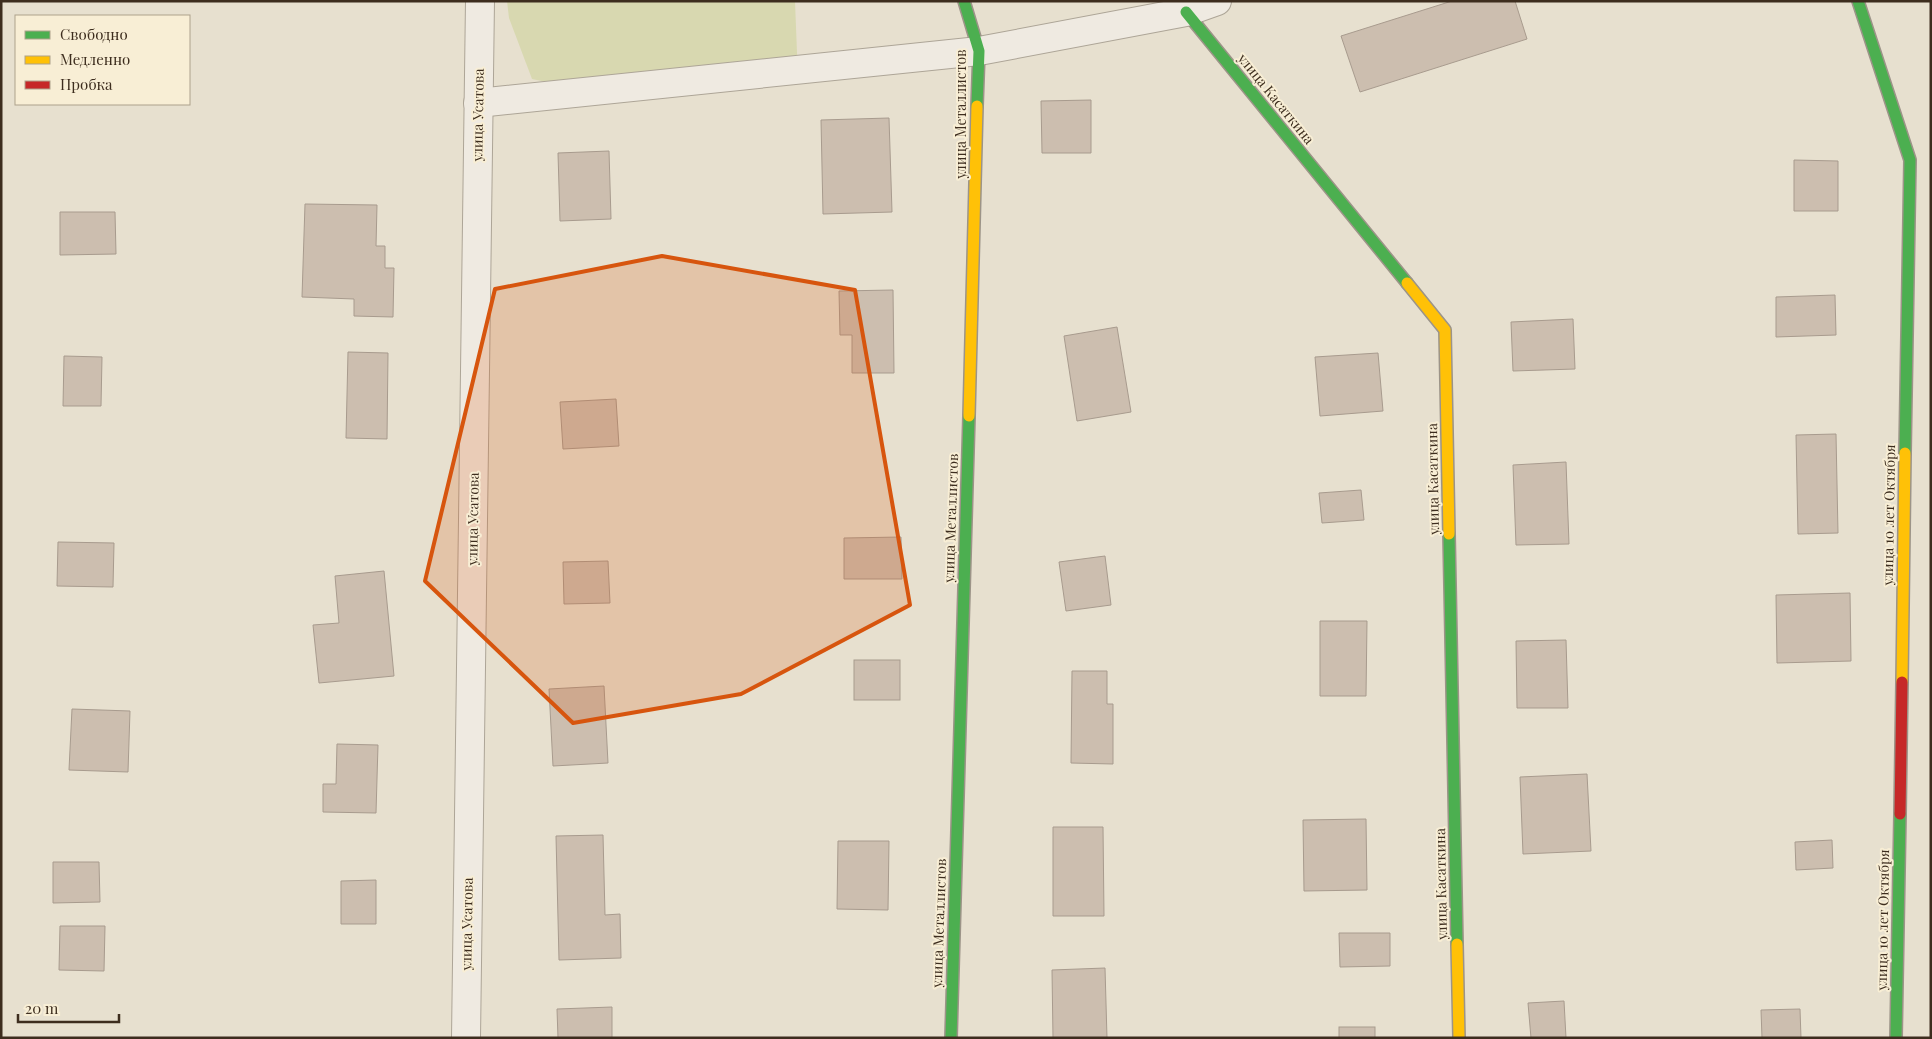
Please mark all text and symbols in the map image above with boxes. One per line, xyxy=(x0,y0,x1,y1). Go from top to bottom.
legend xyxy=(15,15,190,105)
text: Свободно xyxy=(60,24,128,44)
text: Медленно xyxy=(60,49,130,69)
street label: улица Металлистов xyxy=(951,49,970,180)
street label: улица Касаткина xyxy=(1233,49,1319,148)
street label: улица Усатова xyxy=(467,68,488,163)
text: Пробка xyxy=(60,74,113,94)
street label: улица Касаткина xyxy=(1422,423,1443,536)
street label: улица 10 лет Октября xyxy=(1878,444,1899,587)
street label: улица Металлистов xyxy=(939,453,962,584)
street label: улица Усатова xyxy=(462,472,483,567)
street label: улица Касаткина xyxy=(1430,828,1451,941)
street label: улица 10 лет Октября xyxy=(1872,849,1893,992)
street label: улица Металлистов xyxy=(927,858,950,989)
street label: улица Усатова xyxy=(456,877,477,972)
scale bar xyxy=(18,992,119,1024)
text: 20 m xyxy=(25,998,59,1018)

